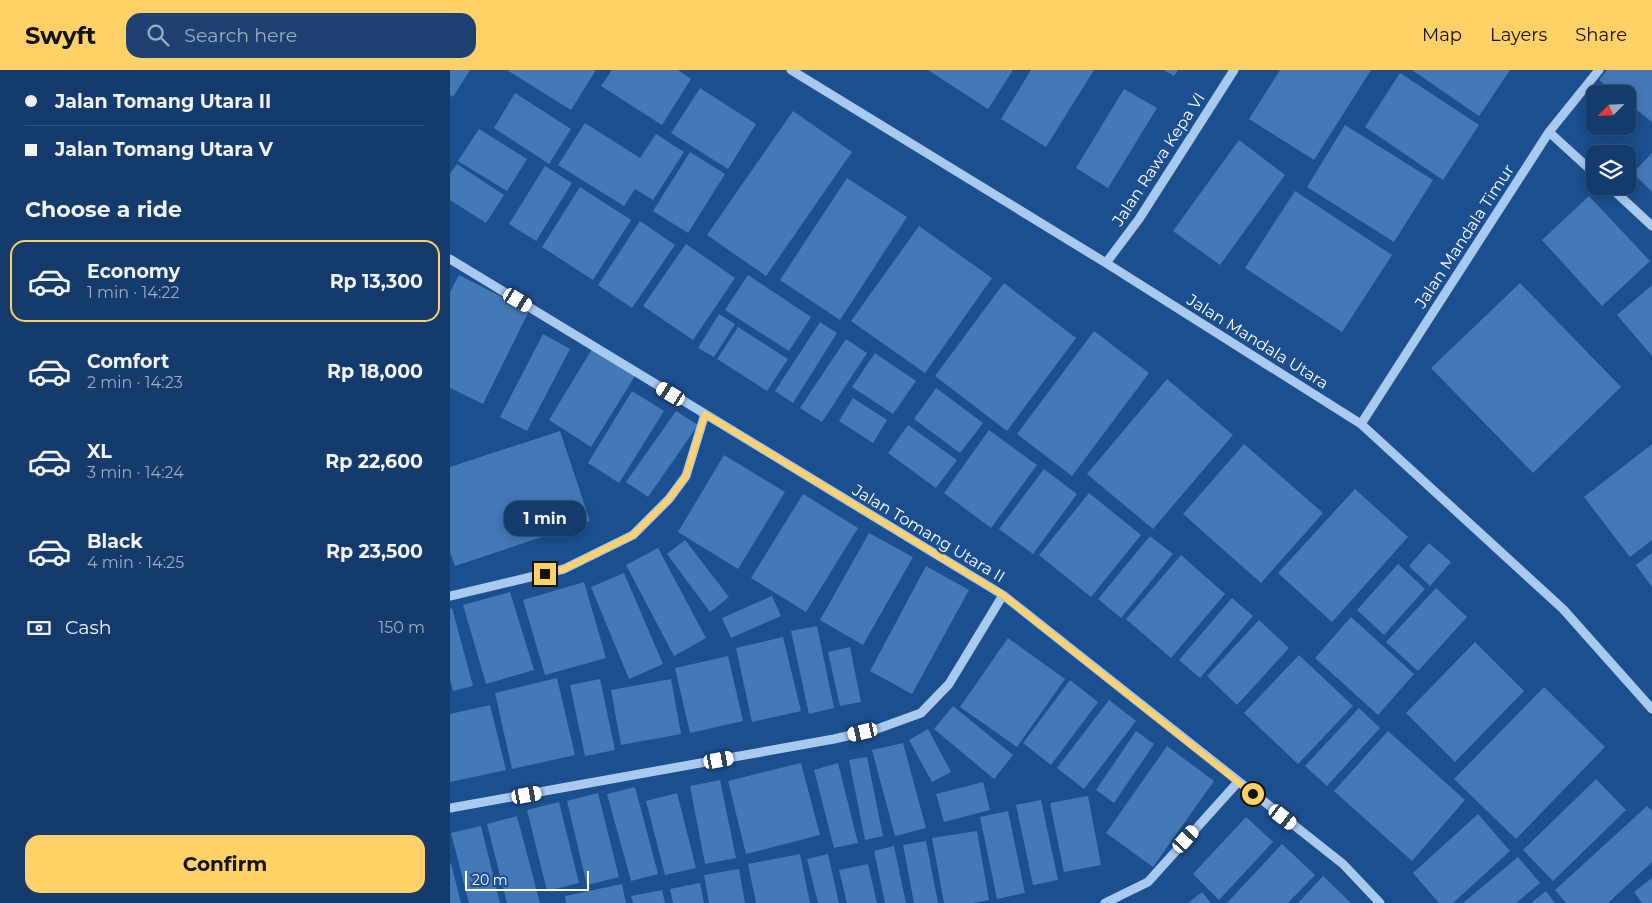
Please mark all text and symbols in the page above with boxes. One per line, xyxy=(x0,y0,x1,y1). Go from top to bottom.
search box xyxy=(126,13,476,58)
text: Swyft xyxy=(25,21,96,50)
icon: search xyxy=(144,21,172,49)
text: Search here xyxy=(184,24,297,47)
text: Map xyxy=(1422,24,1462,46)
text: Layers xyxy=(1490,24,1547,46)
text: Share xyxy=(1575,24,1627,46)
north arrow xyxy=(1586,85,1636,135)
map controls xyxy=(1586,85,1636,195)
street label: Jalan Rawa Kepa VI xyxy=(1108,89,1209,230)
text: Jalan Tomang Utara II xyxy=(55,90,271,113)
text: Jalan Tomang Utara V xyxy=(55,138,273,161)
button: layers xyxy=(1586,145,1636,195)
street label: Jalan Mandala Timur xyxy=(1410,161,1518,313)
text: Choose a ride xyxy=(25,196,182,223)
icon: car xyxy=(27,259,72,304)
text: Economy xyxy=(87,260,180,283)
text: Rp 13,300 xyxy=(330,270,423,293)
text: 1 min · 14:22 xyxy=(87,283,180,302)
car xyxy=(501,286,534,314)
street label: Jalan Mandala Utara xyxy=(1183,290,1332,393)
icon: car xyxy=(27,349,72,394)
text: Comfort xyxy=(87,350,169,373)
text: Rp 18,000 xyxy=(327,360,423,383)
text: 2 min · 14:23 xyxy=(87,373,183,392)
car xyxy=(654,380,687,408)
icon: car xyxy=(27,439,72,484)
text: XL xyxy=(87,440,112,463)
text: Rp 22,600 xyxy=(325,450,423,473)
text: 3 min · 14:24 xyxy=(87,463,184,482)
street label: Jalan Tomang Utara II xyxy=(848,480,1008,586)
callout: 1 min xyxy=(504,502,586,536)
text: 1 min xyxy=(523,509,567,528)
icon: car xyxy=(27,529,72,574)
text: Black xyxy=(87,530,143,553)
text: Rp 23,500 xyxy=(326,540,423,563)
text: 4 min · 14:25 xyxy=(87,553,184,572)
route end xyxy=(534,563,556,585)
icon: cash xyxy=(25,614,53,642)
text: Cash xyxy=(65,616,112,639)
text: 150 m xyxy=(378,618,425,637)
car xyxy=(846,721,879,743)
car xyxy=(702,750,735,770)
route start xyxy=(1242,783,1264,805)
car xyxy=(510,785,543,805)
car xyxy=(1266,802,1299,832)
car xyxy=(1170,823,1201,855)
button: Confirm xyxy=(25,835,425,893)
scale bar xyxy=(465,868,589,891)
text: 20 m xyxy=(472,871,508,889)

